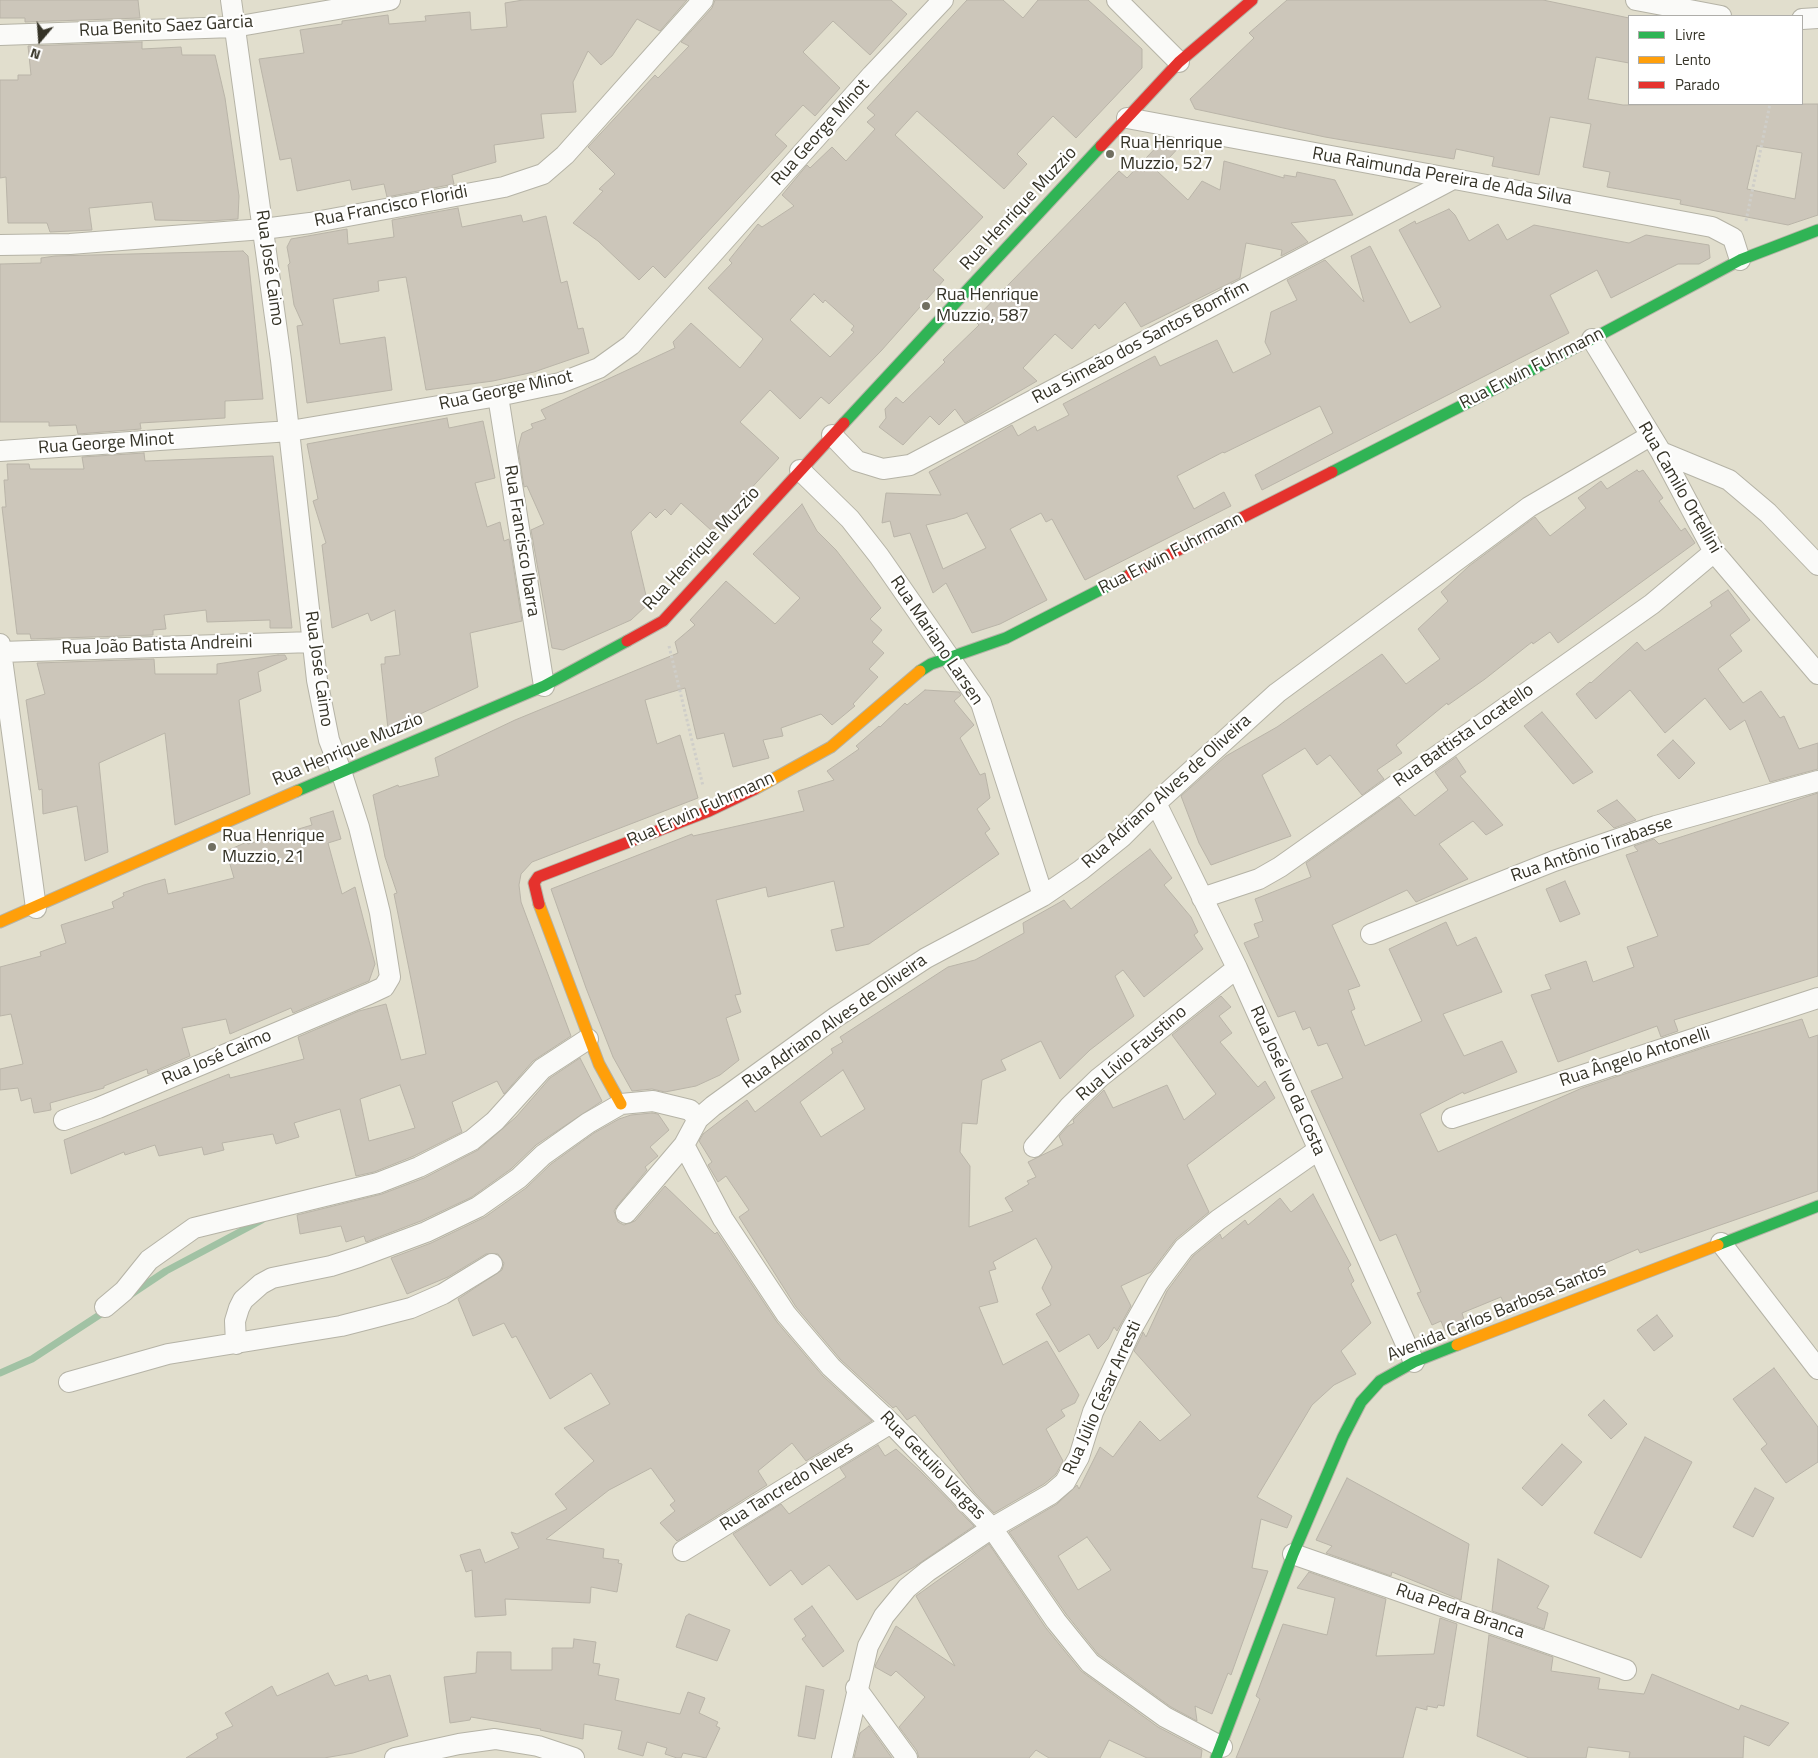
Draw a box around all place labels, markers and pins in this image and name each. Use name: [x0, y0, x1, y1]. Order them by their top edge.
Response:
place label: Rua Henrique Muzzio, 527: [1120, 133, 1223, 176]
marker: Rua Henrique Muzzio, 527: [1104, 148, 1116, 160]
place label: Rua Henrique Muzzio, 587: [936, 285, 1039, 328]
marker: Rua Henrique Muzzio, 587: [920, 300, 932, 312]
place label: Rua Henrique Muzzio, 21: [222, 826, 325, 869]
marker: Rua Henrique Muzzio, 21: [206, 841, 218, 853]

